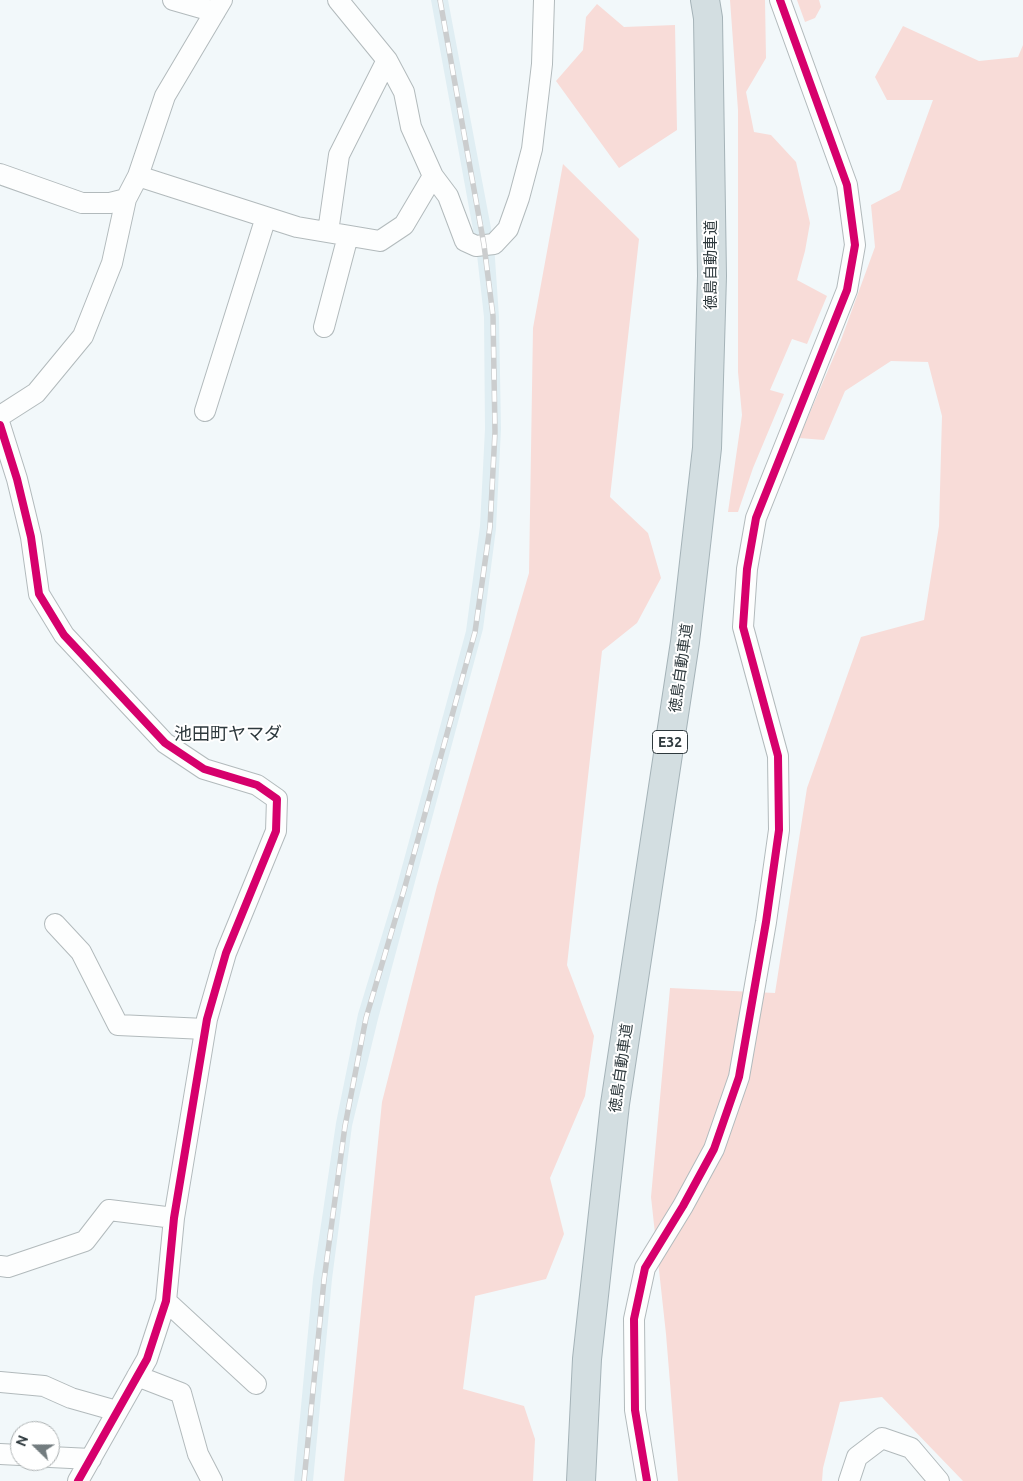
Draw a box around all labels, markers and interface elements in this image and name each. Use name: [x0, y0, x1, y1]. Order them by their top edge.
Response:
street label: 徳島自動車道: [702, 220, 720, 310]
street label: 徳島自動車道: [666, 622, 696, 714]
district label: 池田町ヤマダ: [174, 723, 282, 745]
road number: E32: [652, 730, 688, 754]
street label: 徳島自動車道: [606, 1022, 636, 1114]
north arrow: [10, 1421, 60, 1471]
text: N: [13, 1433, 31, 1449]

